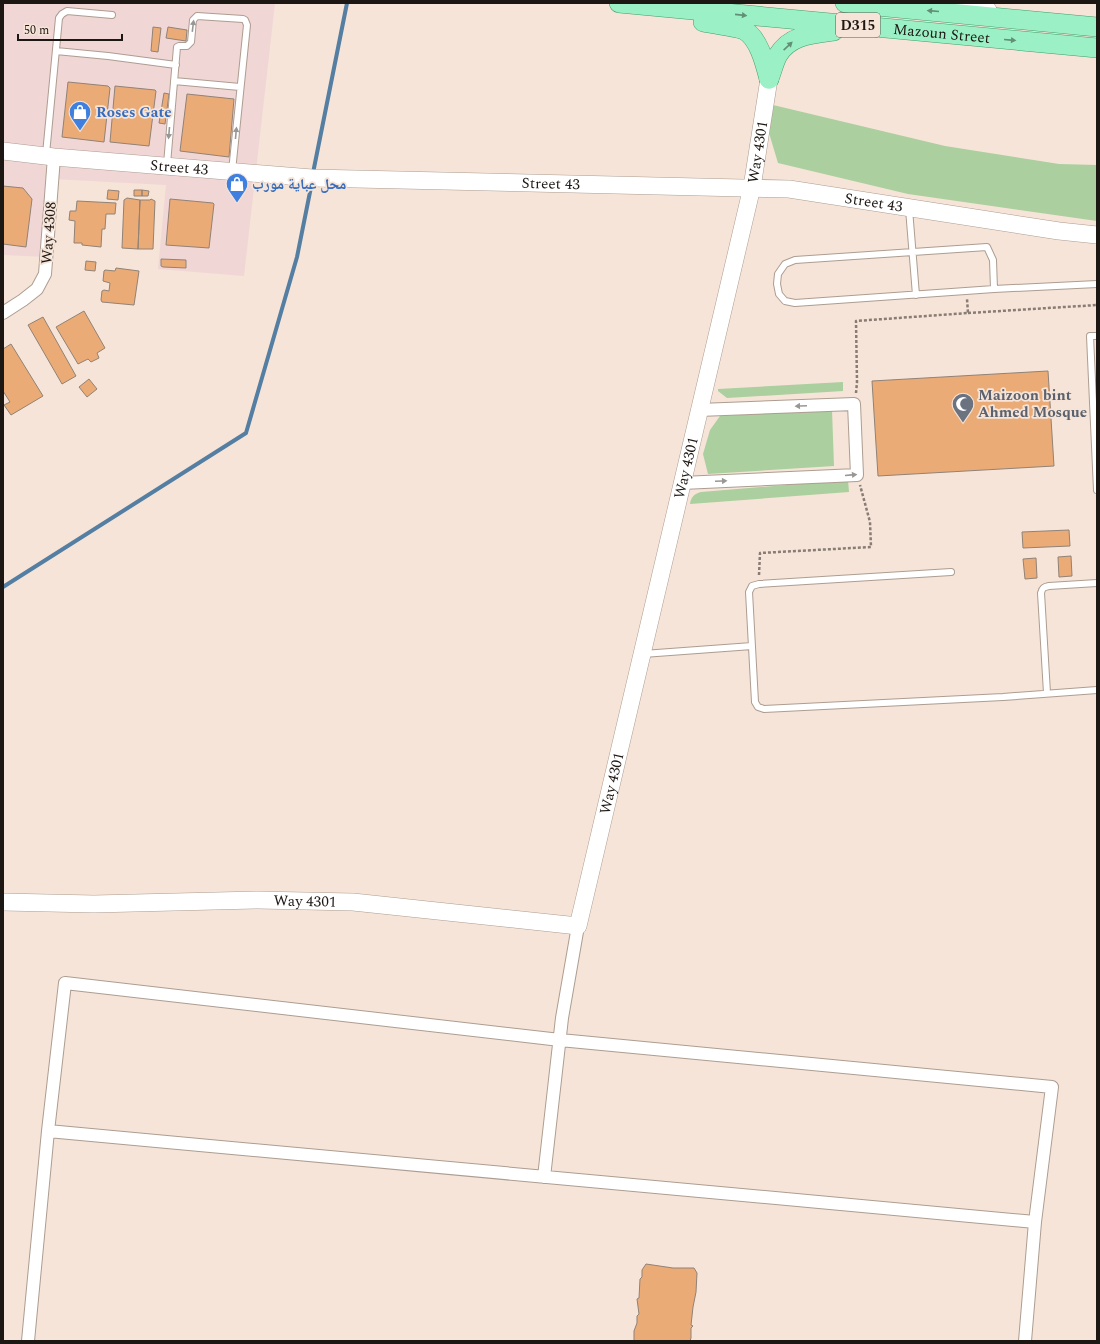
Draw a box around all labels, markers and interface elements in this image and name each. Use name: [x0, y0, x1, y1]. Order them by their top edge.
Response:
one-way arrow: [927, 8, 939, 15]
one-way arrow: [735, 12, 747, 18]
road number: D315: [836, 13, 880, 37]
scale bar: [18, 16, 122, 42]
street label: Mazoun Street: [892, 17, 991, 49]
one-way arrow: [190, 20, 196, 32]
text: 50 m: [24, 21, 49, 40]
one-way arrow: [1004, 36, 1016, 43]
one-way arrow: [783, 41, 793, 50]
shop icon: Roses Gate: [67, 99, 93, 132]
place label: Roses Gate: [96, 101, 172, 124]
street label: Way 4301: [741, 119, 774, 185]
one-way arrow: [166, 127, 173, 140]
one-way arrow: [232, 127, 239, 139]
street label: Street 43: [149, 153, 210, 181]
shop icon: محل عباية مورب: [224, 171, 250, 204]
street label: Street 43: [521, 171, 581, 196]
place label: محل عباية مورب: [252, 173, 346, 196]
street label: Street 43: [843, 186, 905, 218]
street label: Way 4308: [35, 201, 63, 265]
place label: Maizoon bint Ahmed Mosque: [978, 384, 1087, 424]
mosque icon: Maizoon bint Ahmed Mosque: [950, 391, 976, 424]
one-way arrow: [794, 403, 807, 409]
street label: Way 4301: [667, 435, 704, 501]
one-way arrow: [844, 472, 857, 479]
one-way arrow: [715, 478, 727, 485]
street label: Way 4301: [593, 750, 630, 816]
street label: Way 4301: [273, 889, 337, 913]

